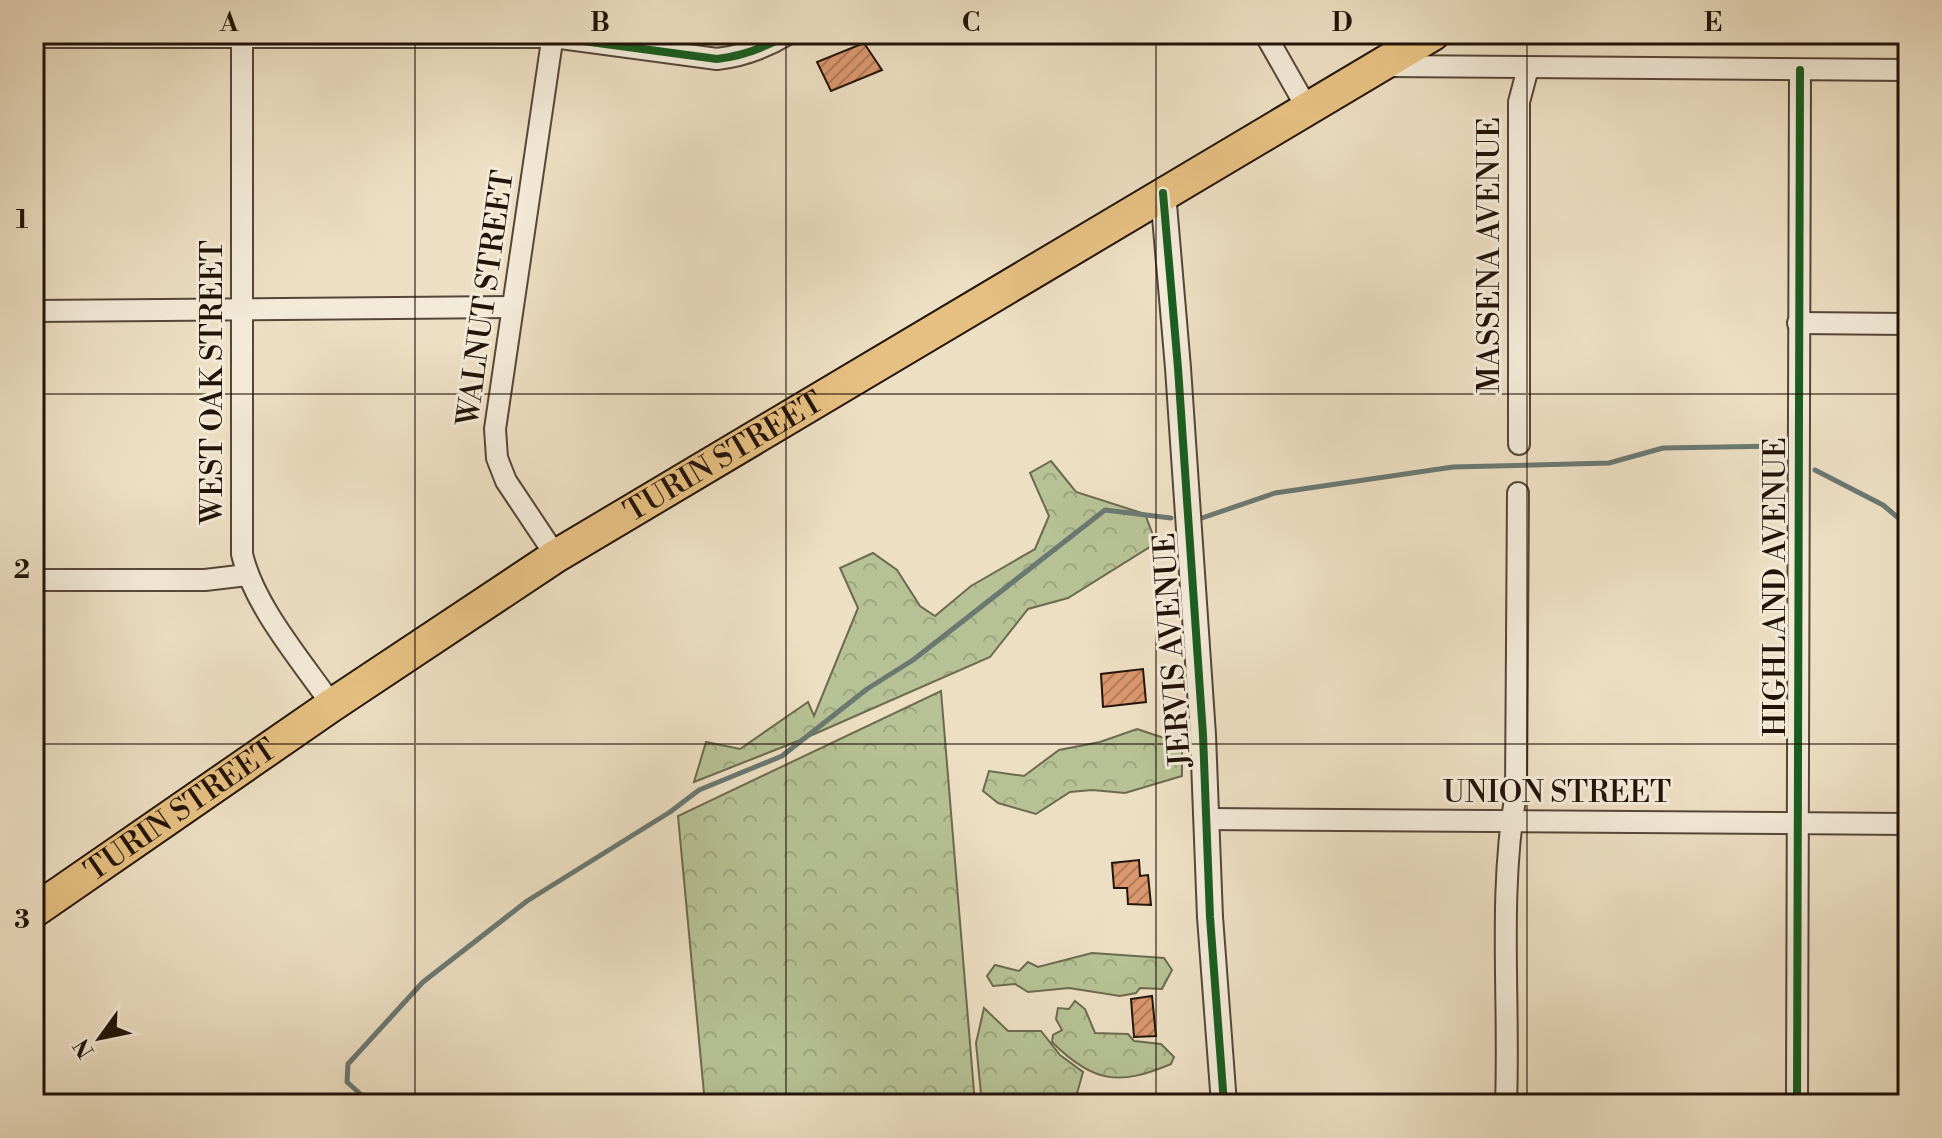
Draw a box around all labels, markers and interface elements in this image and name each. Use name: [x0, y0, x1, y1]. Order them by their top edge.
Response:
text: A: [219, 7, 239, 39]
text: B: [590, 7, 610, 39]
text: C: [962, 7, 980, 39]
text: D: [1332, 7, 1352, 39]
text: E: [1704, 7, 1722, 39]
street label: MASSENA AVENUE: [1471, 117, 1509, 393]
street label: WALNUT STREET: [449, 168, 523, 429]
text: 1: [16, 204, 29, 236]
street label: WEST OAK STREET: [194, 240, 232, 525]
street label: TURIN STREET: [617, 383, 830, 531]
street label: HIGHLAND AVENUE: [1757, 437, 1795, 737]
street label: JERVIS AVENUE: [1146, 532, 1200, 769]
text: 2: [14, 554, 30, 586]
street label: TURIN STREET: [78, 731, 284, 890]
street label: UNION STREET: [1443, 774, 1671, 812]
text: 3: [14, 904, 30, 936]
north arrow: [60, 998, 140, 1078]
text: N: [68, 1033, 101, 1063]

